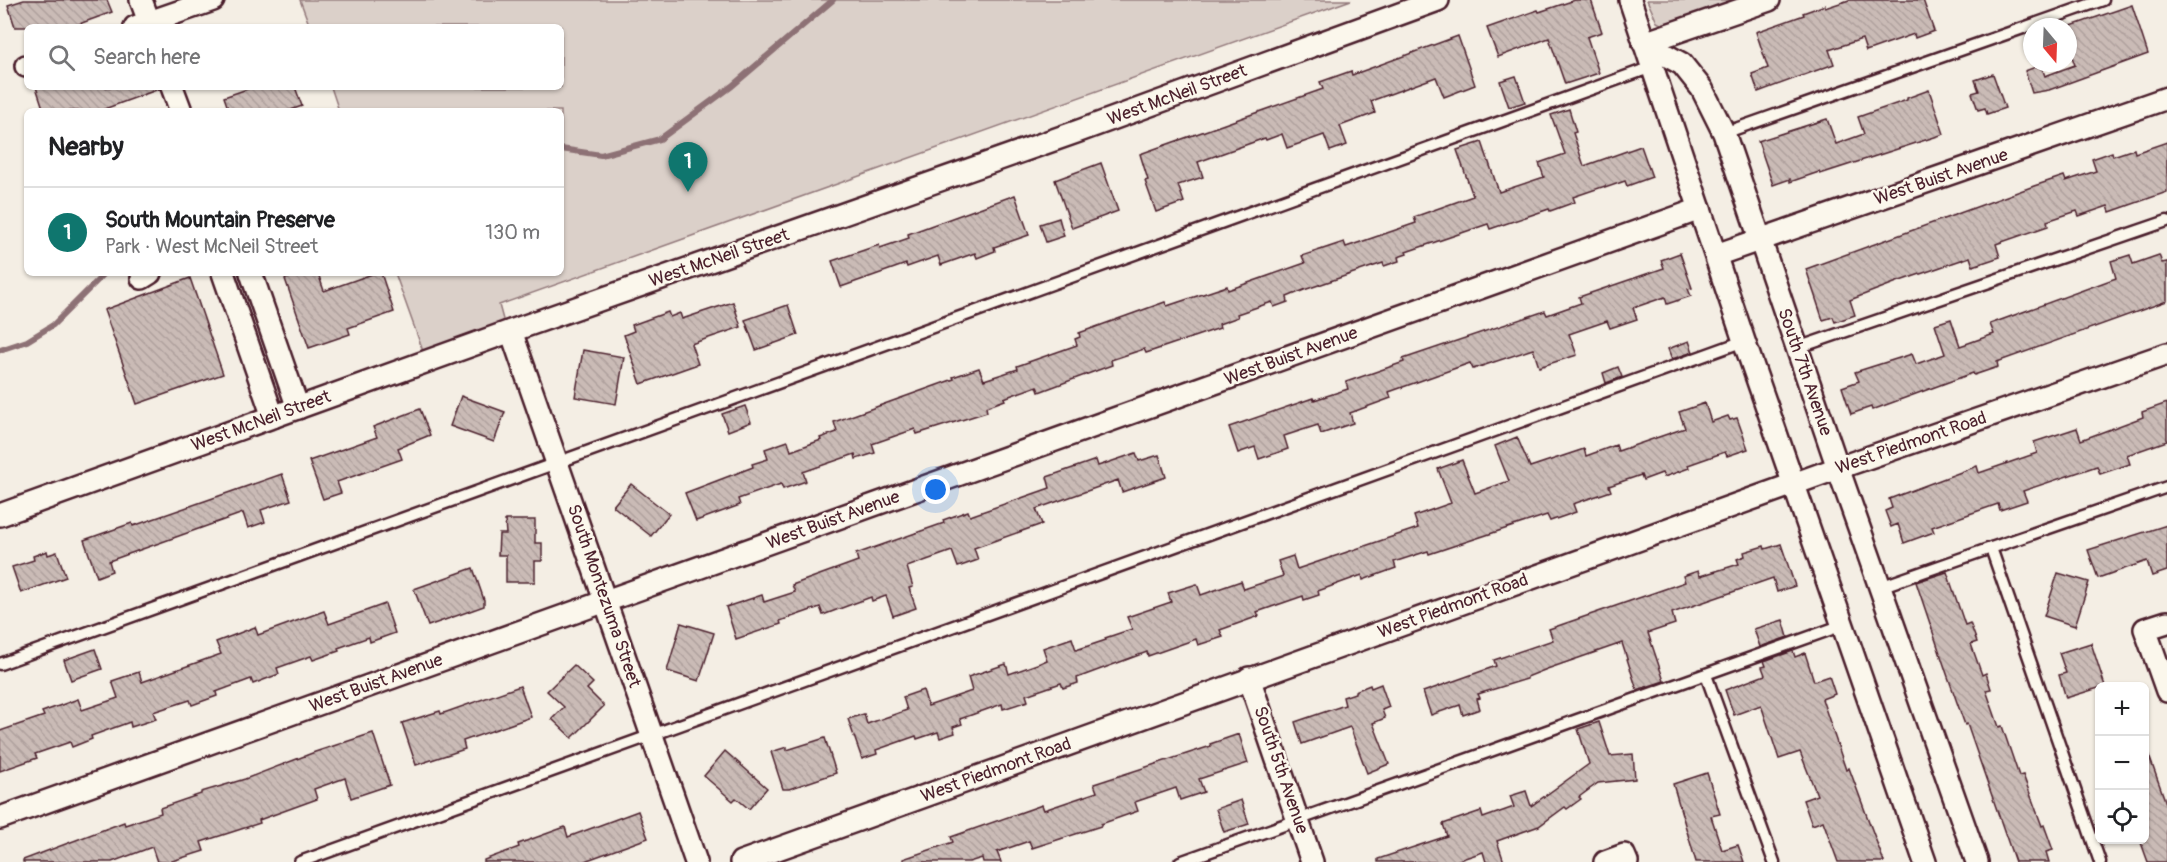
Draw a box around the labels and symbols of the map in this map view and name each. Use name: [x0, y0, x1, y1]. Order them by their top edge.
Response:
north arrow: [2023, 18, 2077, 72]
street label: West McNeil Street: [1104, 59, 1251, 131]
pin: 1: [668, 142, 708, 192]
street label: West Buist Avenue: [1871, 143, 2011, 211]
street label: West McNeil Street: [646, 223, 793, 293]
street label: South 7th Avenue: [1772, 305, 1838, 439]
street label: West Buist Avenue: [1221, 321, 1361, 391]
street label: West McNeil Street: [188, 385, 335, 457]
street label: West Piedmont Road: [1832, 406, 1990, 480]
your location: [921, 475, 950, 504]
street label: West Buist Avenue: [763, 485, 903, 555]
street label: South Montezuma Street: [562, 501, 646, 691]
street label: West Piedmont Road: [1375, 568, 1531, 644]
street label: West Buist Avenue: [306, 648, 446, 718]
street label: South 5th Avenue: [1248, 703, 1314, 837]
street label: West Piedmont Road: [918, 732, 1074, 808]

